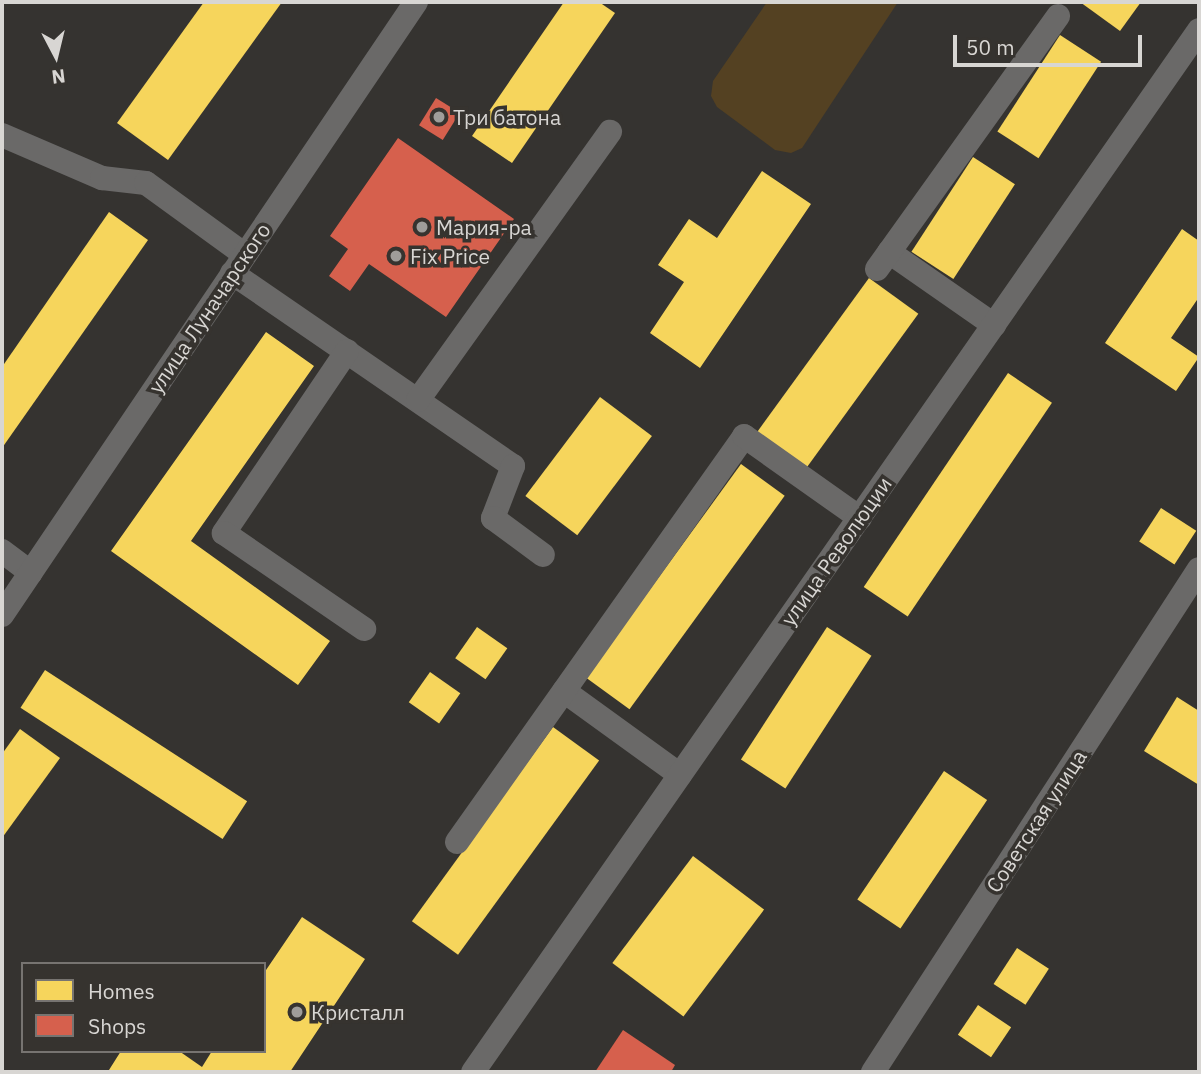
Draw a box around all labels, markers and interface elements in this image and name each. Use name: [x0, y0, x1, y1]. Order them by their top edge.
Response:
north arrow: [21, 21, 91, 91]
scale bar: [956, 21, 1145, 65]
text: 50 m: [966, 33, 1015, 61]
text: N: [50, 64, 67, 90]
place label: Три батона: [453, 104, 561, 130]
marker: Три батона: [431, 109, 447, 125]
place label: Мария-ра: [436, 214, 532, 240]
street label: улица Луначарского: [143, 218, 275, 398]
marker: Мария-ра: [414, 219, 430, 235]
place label: Fix Price: [410, 243, 490, 269]
marker: Fix Price: [388, 248, 404, 264]
street label: улица Революции: [775, 472, 897, 630]
street label: Советская улица: [981, 745, 1091, 897]
legend: [21, 962, 266, 1053]
text: Homes: [88, 977, 155, 1005]
place label: Кристалл: [311, 999, 405, 1025]
marker: Кристалл: [289, 1004, 305, 1020]
text: Shops: [88, 1012, 146, 1040]

